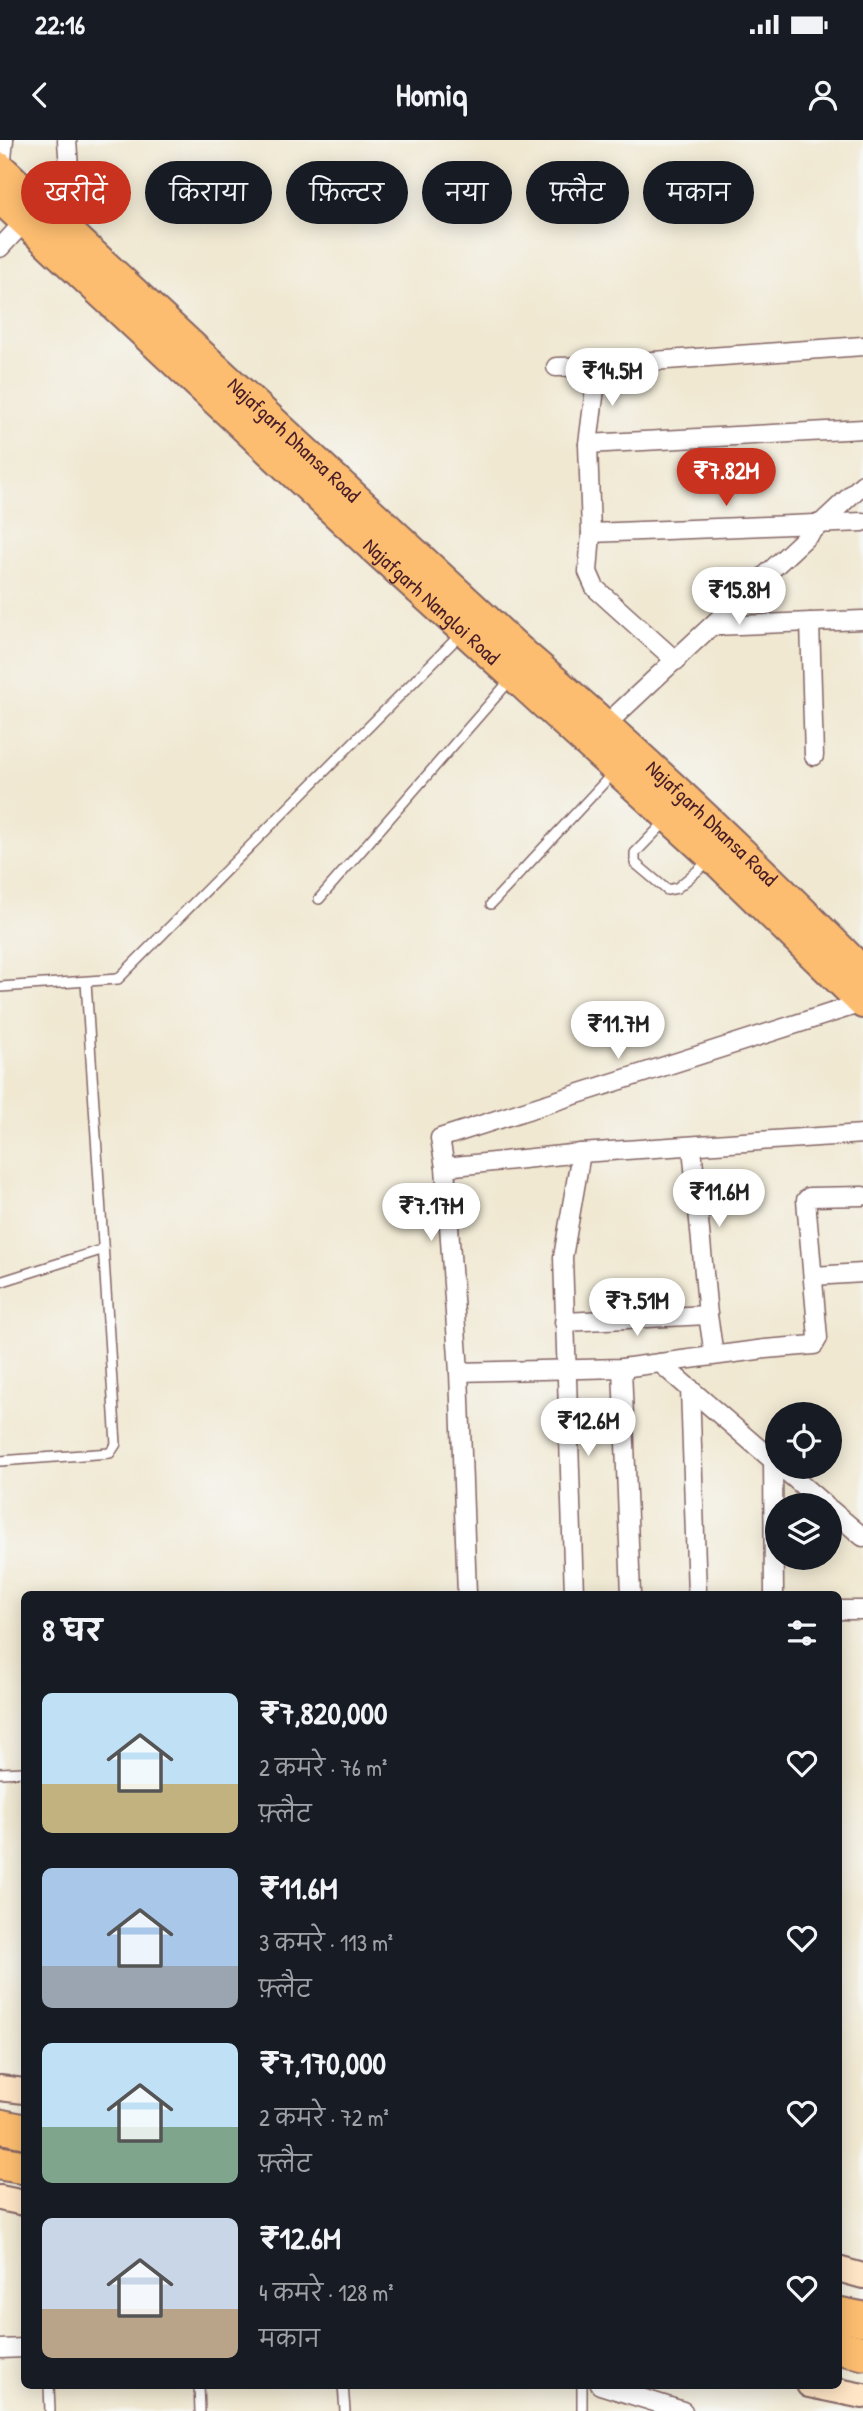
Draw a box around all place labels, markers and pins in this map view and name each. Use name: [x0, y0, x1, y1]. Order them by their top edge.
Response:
pin: ₹14.5M: [555, 348, 669, 408]
pin: ₹7.82M: [669, 448, 783, 508]
pin: ₹15.8M: [682, 568, 796, 627]
pin: ₹11.7M: [561, 1002, 675, 1061]
pin: ₹11.6M: [662, 1170, 776, 1229]
pin: ₹7.17M: [374, 1184, 488, 1243]
pin: ₹7.51M: [580, 1278, 694, 1338]
pin: ₹12.6M: [531, 1398, 645, 1458]

